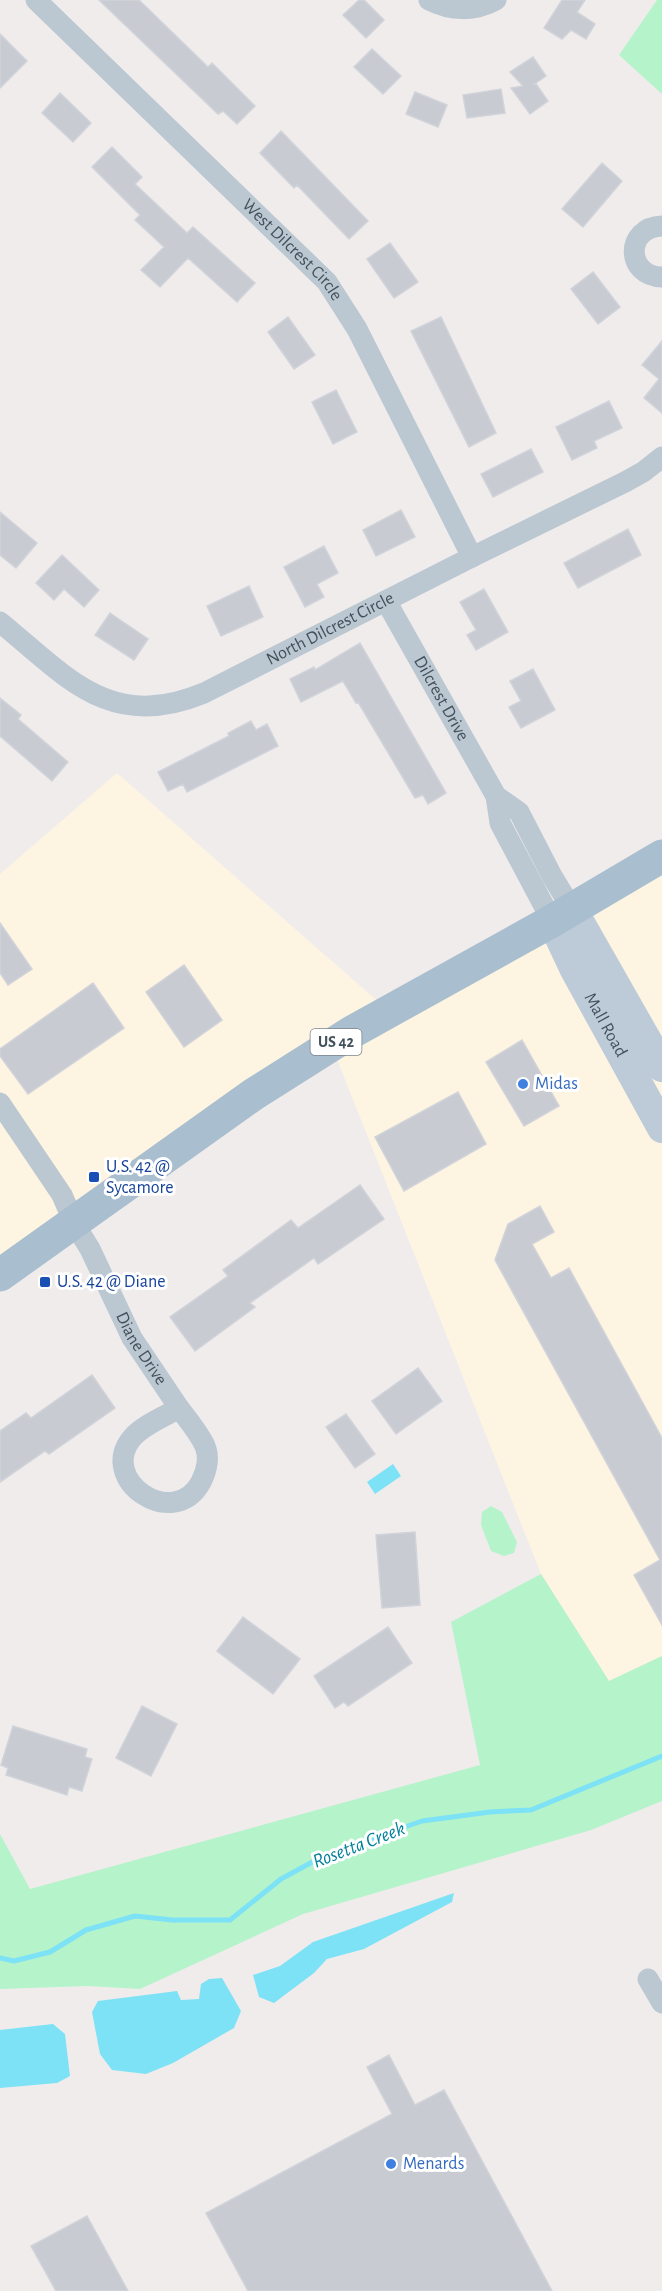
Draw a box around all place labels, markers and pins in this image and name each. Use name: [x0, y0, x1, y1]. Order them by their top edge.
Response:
place label: Midas: [535, 1075, 578, 1093]
marker: Midas: [516, 1077, 530, 1091]
place label: U.S. 42 @ Sycamore: [106, 1158, 174, 1197]
marker: U.S. 42 @ Sycamore: [87, 1170, 101, 1184]
place label: U.S. 42 @ Diane: [57, 1273, 166, 1291]
marker: U.S. 42 @ Diane: [38, 1275, 52, 1289]
place label: Menards: [403, 2155, 464, 2173]
marker: Menards: [384, 2157, 398, 2171]

